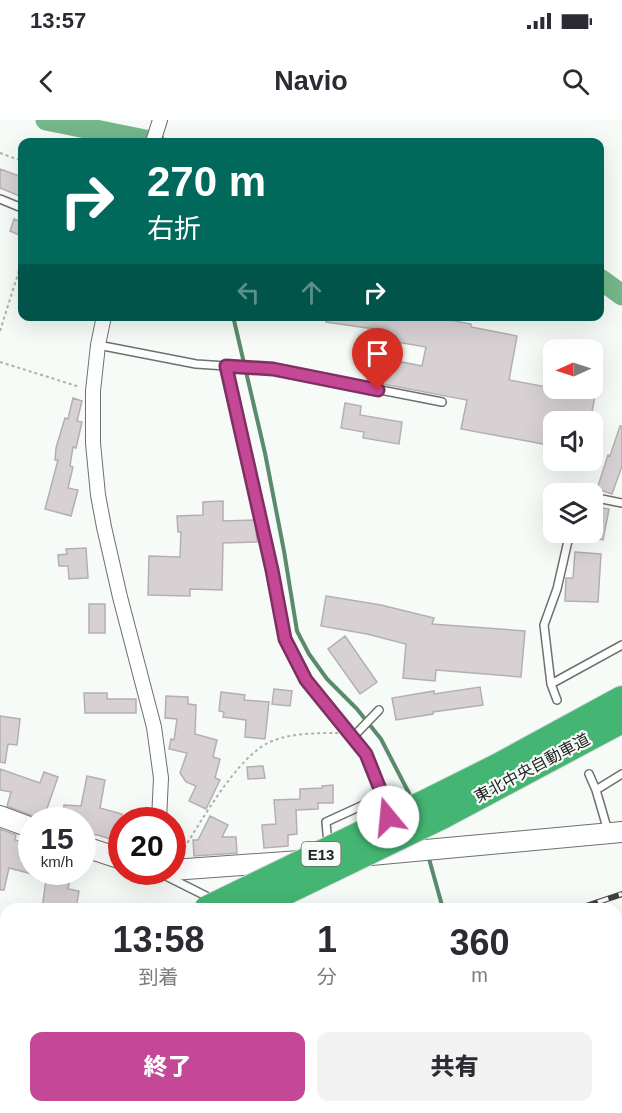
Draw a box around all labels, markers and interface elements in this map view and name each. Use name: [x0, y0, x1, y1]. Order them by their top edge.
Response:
text: 13:57: [30, 8, 86, 33]
icon: back: [30, 65, 63, 98]
icon: search: [559, 65, 592, 98]
text: Navio: [274, 66, 348, 96]
text: 270 m: [147, 158, 266, 205]
icon: right: [48, 162, 126, 240]
text: 右折: [147, 214, 201, 244]
icon: left: [232, 276, 265, 309]
icon: ahead: [295, 276, 328, 309]
icon: right: [358, 276, 391, 309]
pin: [352, 328, 403, 390]
icon: arrive: [361, 337, 394, 370]
north arrow: [543, 339, 603, 399]
map controls: [543, 339, 603, 543]
button: sound: [543, 411, 603, 471]
button: layers: [543, 483, 603, 543]
street label: 東北中央自動車道: [471, 730, 593, 806]
position arrow: [356, 785, 420, 849]
speed limit sign: 20: [108, 807, 186, 885]
text: 15: [40, 822, 74, 855]
road number: E13: [302, 842, 340, 866]
text: km/h: [41, 853, 73, 870]
text: 13:58: [112, 919, 205, 960]
text: 1: [317, 919, 337, 960]
text: 360: [449, 922, 510, 963]
text: m: [471, 964, 488, 986]
text: 到着: [138, 966, 178, 988]
text: 分: [317, 966, 337, 988]
button: 終了: [30, 1032, 305, 1101]
button: 共有: [317, 1032, 592, 1101]

